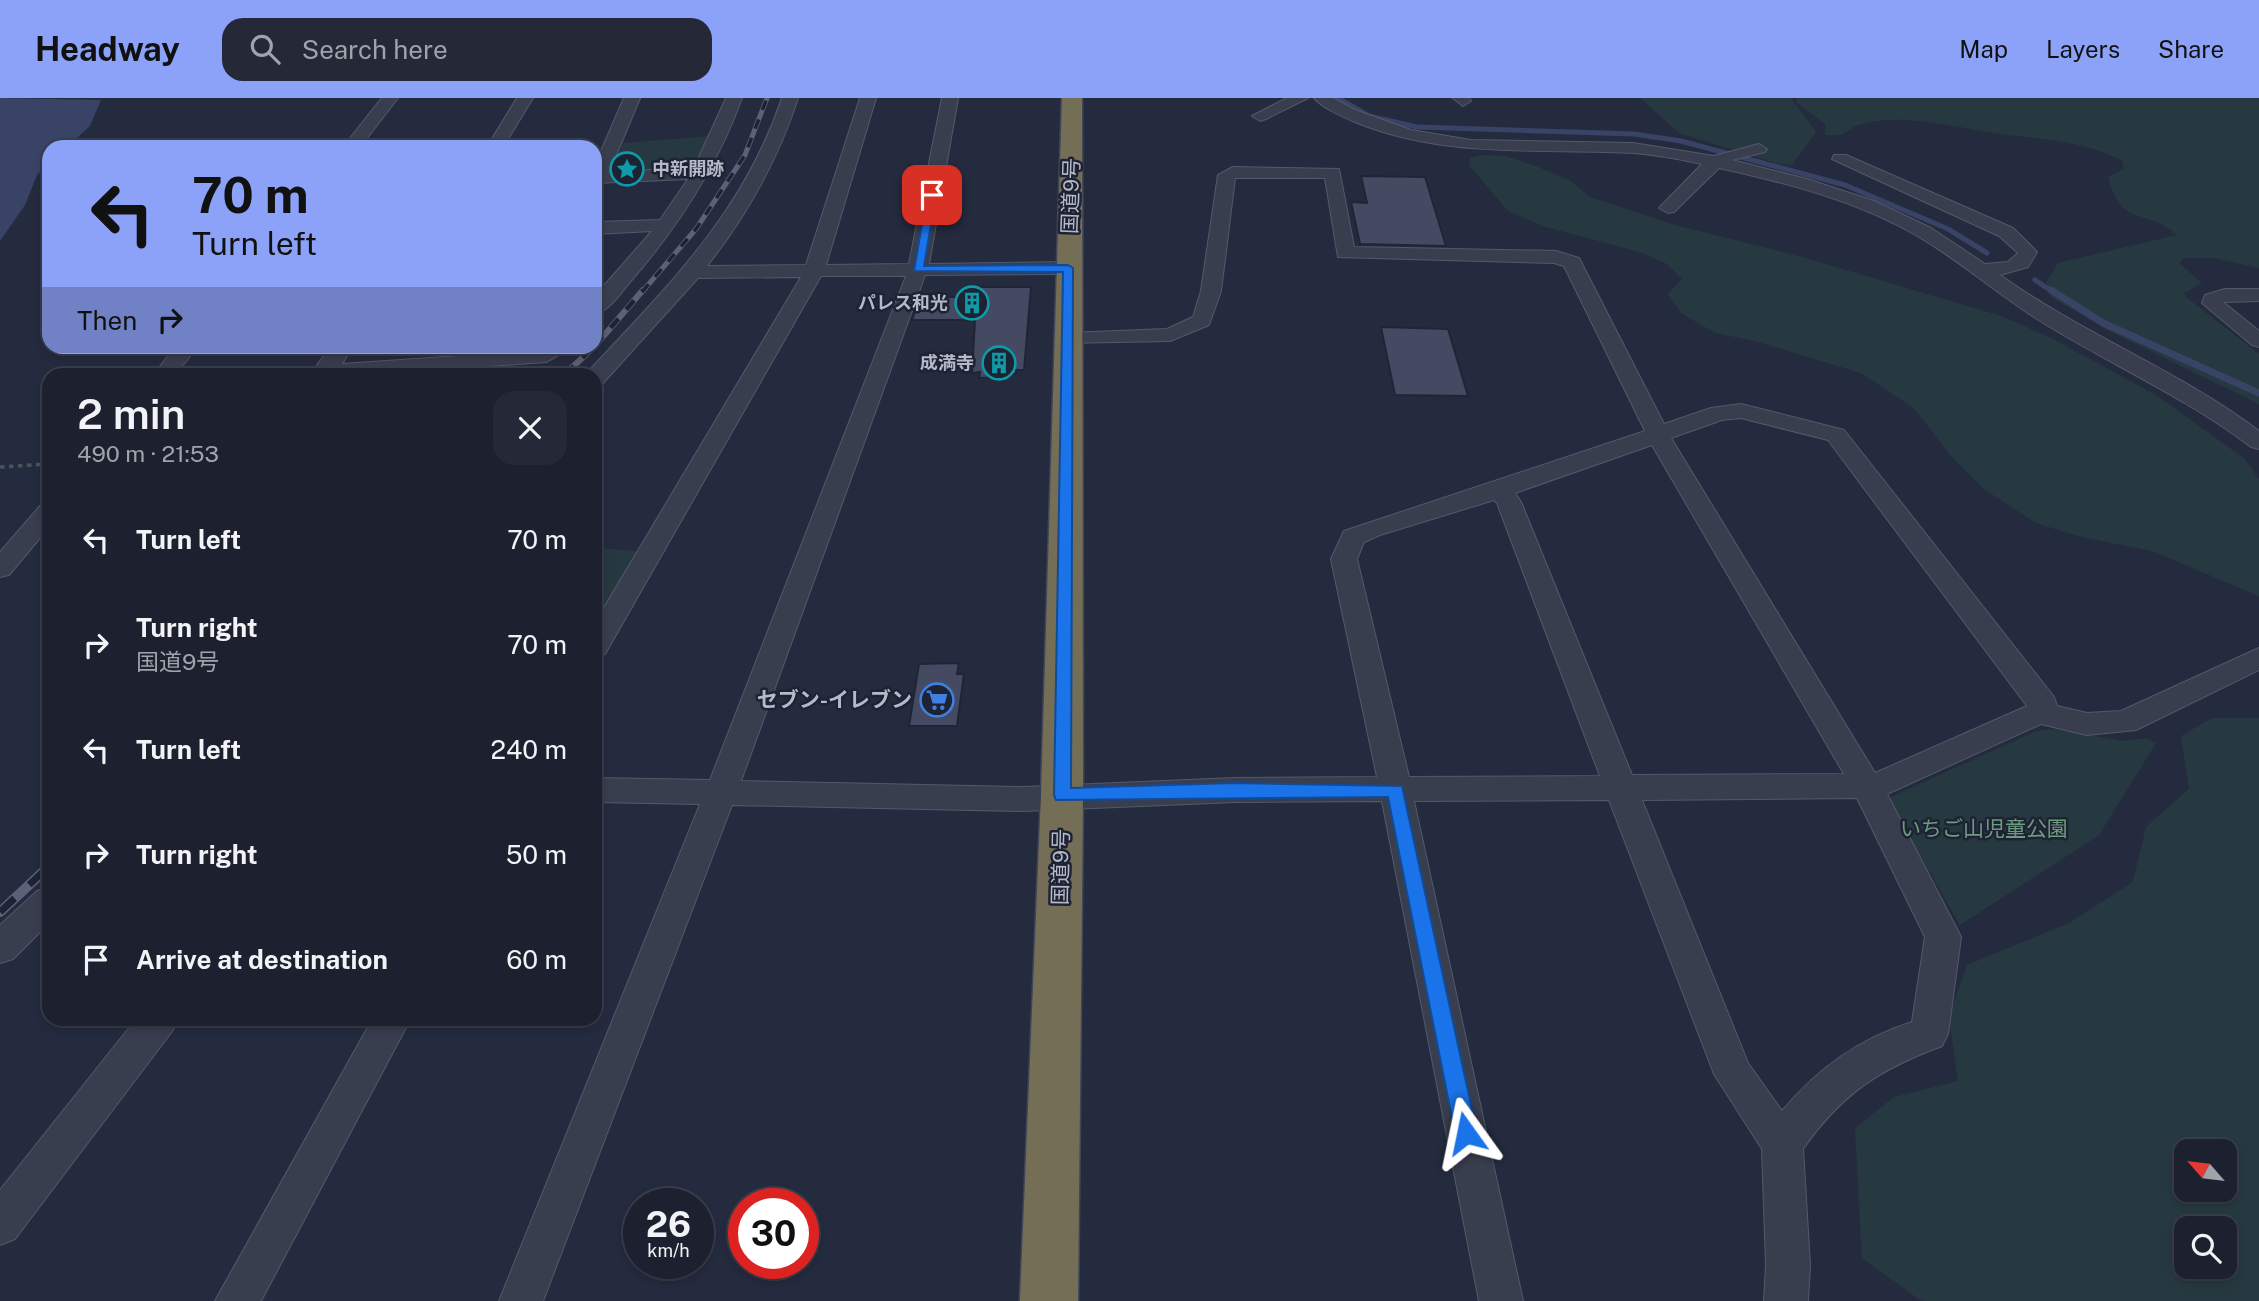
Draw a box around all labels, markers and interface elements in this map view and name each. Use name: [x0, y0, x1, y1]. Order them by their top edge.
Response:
search box: [222, 18, 712, 81]
text: Headway: [35, 30, 180, 68]
icon: search: [246, 30, 284, 68]
text: Search here: [302, 34, 448, 65]
text: Map: [1959, 35, 2008, 63]
text: Layers: [2046, 35, 2120, 63]
text: Share: [2158, 35, 2224, 63]
place icon: 中新開跡: [608, 150, 646, 188]
place label: 中新開跡: [652, 158, 724, 179]
street label: 国道9号: [1057, 158, 1084, 234]
pin: [902, 165, 962, 225]
text: 70 m: [192, 166, 309, 224]
icon: left: [77, 168, 168, 259]
icon: arrive: [913, 176, 951, 214]
text: Turn left: [192, 225, 317, 262]
building icon: パレス和光: [953, 284, 991, 322]
place label: パレス和光: [858, 292, 948, 313]
icon: right: [151, 301, 189, 339]
text: Then: [77, 305, 137, 336]
building icon: 成満寺: [980, 344, 1018, 382]
place label: 成満寺: [920, 352, 974, 373]
text: 2 min: [77, 389, 185, 438]
button: close: [493, 391, 567, 465]
text: 490 m · 21:53: [77, 440, 219, 467]
icon: left: [77, 521, 115, 559]
text: Turn left: [136, 524, 241, 555]
text: 70 m: [507, 524, 567, 555]
text: Turn right: [136, 612, 258, 643]
icon: right: [77, 626, 115, 664]
text: 70 m: [507, 629, 567, 660]
text: 国道9号: [136, 648, 219, 675]
supermarket icon: セブン-イレブン: [918, 681, 956, 719]
place label: セブン-イレブン: [757, 687, 912, 712]
icon: left: [77, 731, 115, 769]
text: Turn left: [136, 734, 241, 765]
text: 240 m: [490, 734, 567, 765]
park label: いちご山児童公園: [1900, 816, 2068, 841]
street label: 国道9号: [1047, 829, 1074, 905]
icon: right: [77, 836, 115, 874]
text: Turn right: [136, 839, 258, 870]
text: 50 m: [506, 839, 567, 870]
icon: arrive: [77, 941, 115, 979]
text: Arrive at destination: [136, 944, 388, 975]
text: 60 m: [506, 944, 567, 975]
position arrow: [1429, 1096, 1503, 1170]
north arrow: [2174, 1139, 2236, 1202]
map controls: [2174, 1139, 2237, 1279]
speed limit sign: 30: [728, 1188, 819, 1279]
text: 26: [646, 1204, 691, 1245]
button: search: [2174, 1216, 2237, 1279]
text: km/h: [647, 1240, 690, 1261]

